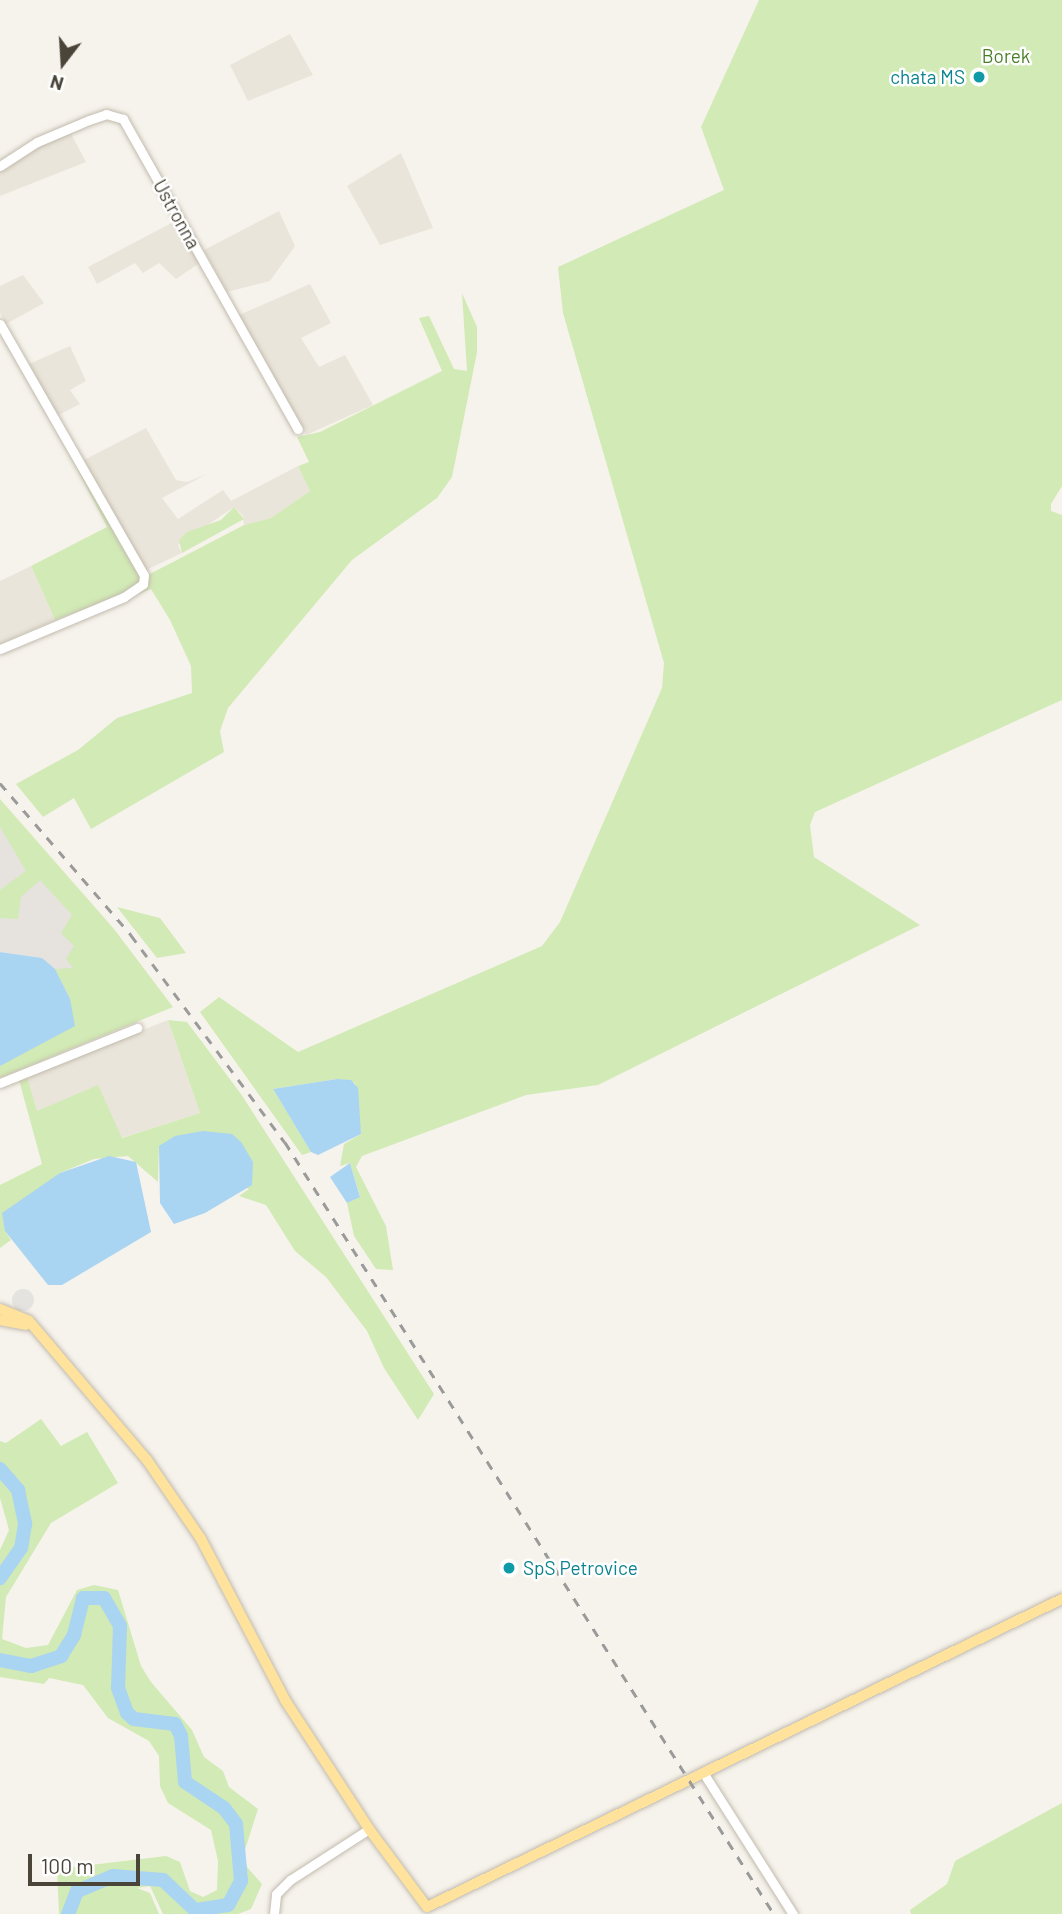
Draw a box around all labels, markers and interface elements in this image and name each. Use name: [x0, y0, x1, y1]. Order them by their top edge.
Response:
north arrow: [28, 28, 98, 98]
park label: Borek: [982, 45, 1030, 67]
place label: chata MS: [890, 66, 965, 88]
marker: chata MS: [971, 69, 987, 85]
text: N: [47, 71, 66, 96]
street label: Ustronna: [149, 175, 205, 253]
place label: SpS Petrovice: [523, 1557, 638, 1579]
marker: SpS Petrovice: [501, 1560, 517, 1576]
scale bar: [32, 1840, 144, 1884]
text: 100 m: [41, 1853, 94, 1878]

